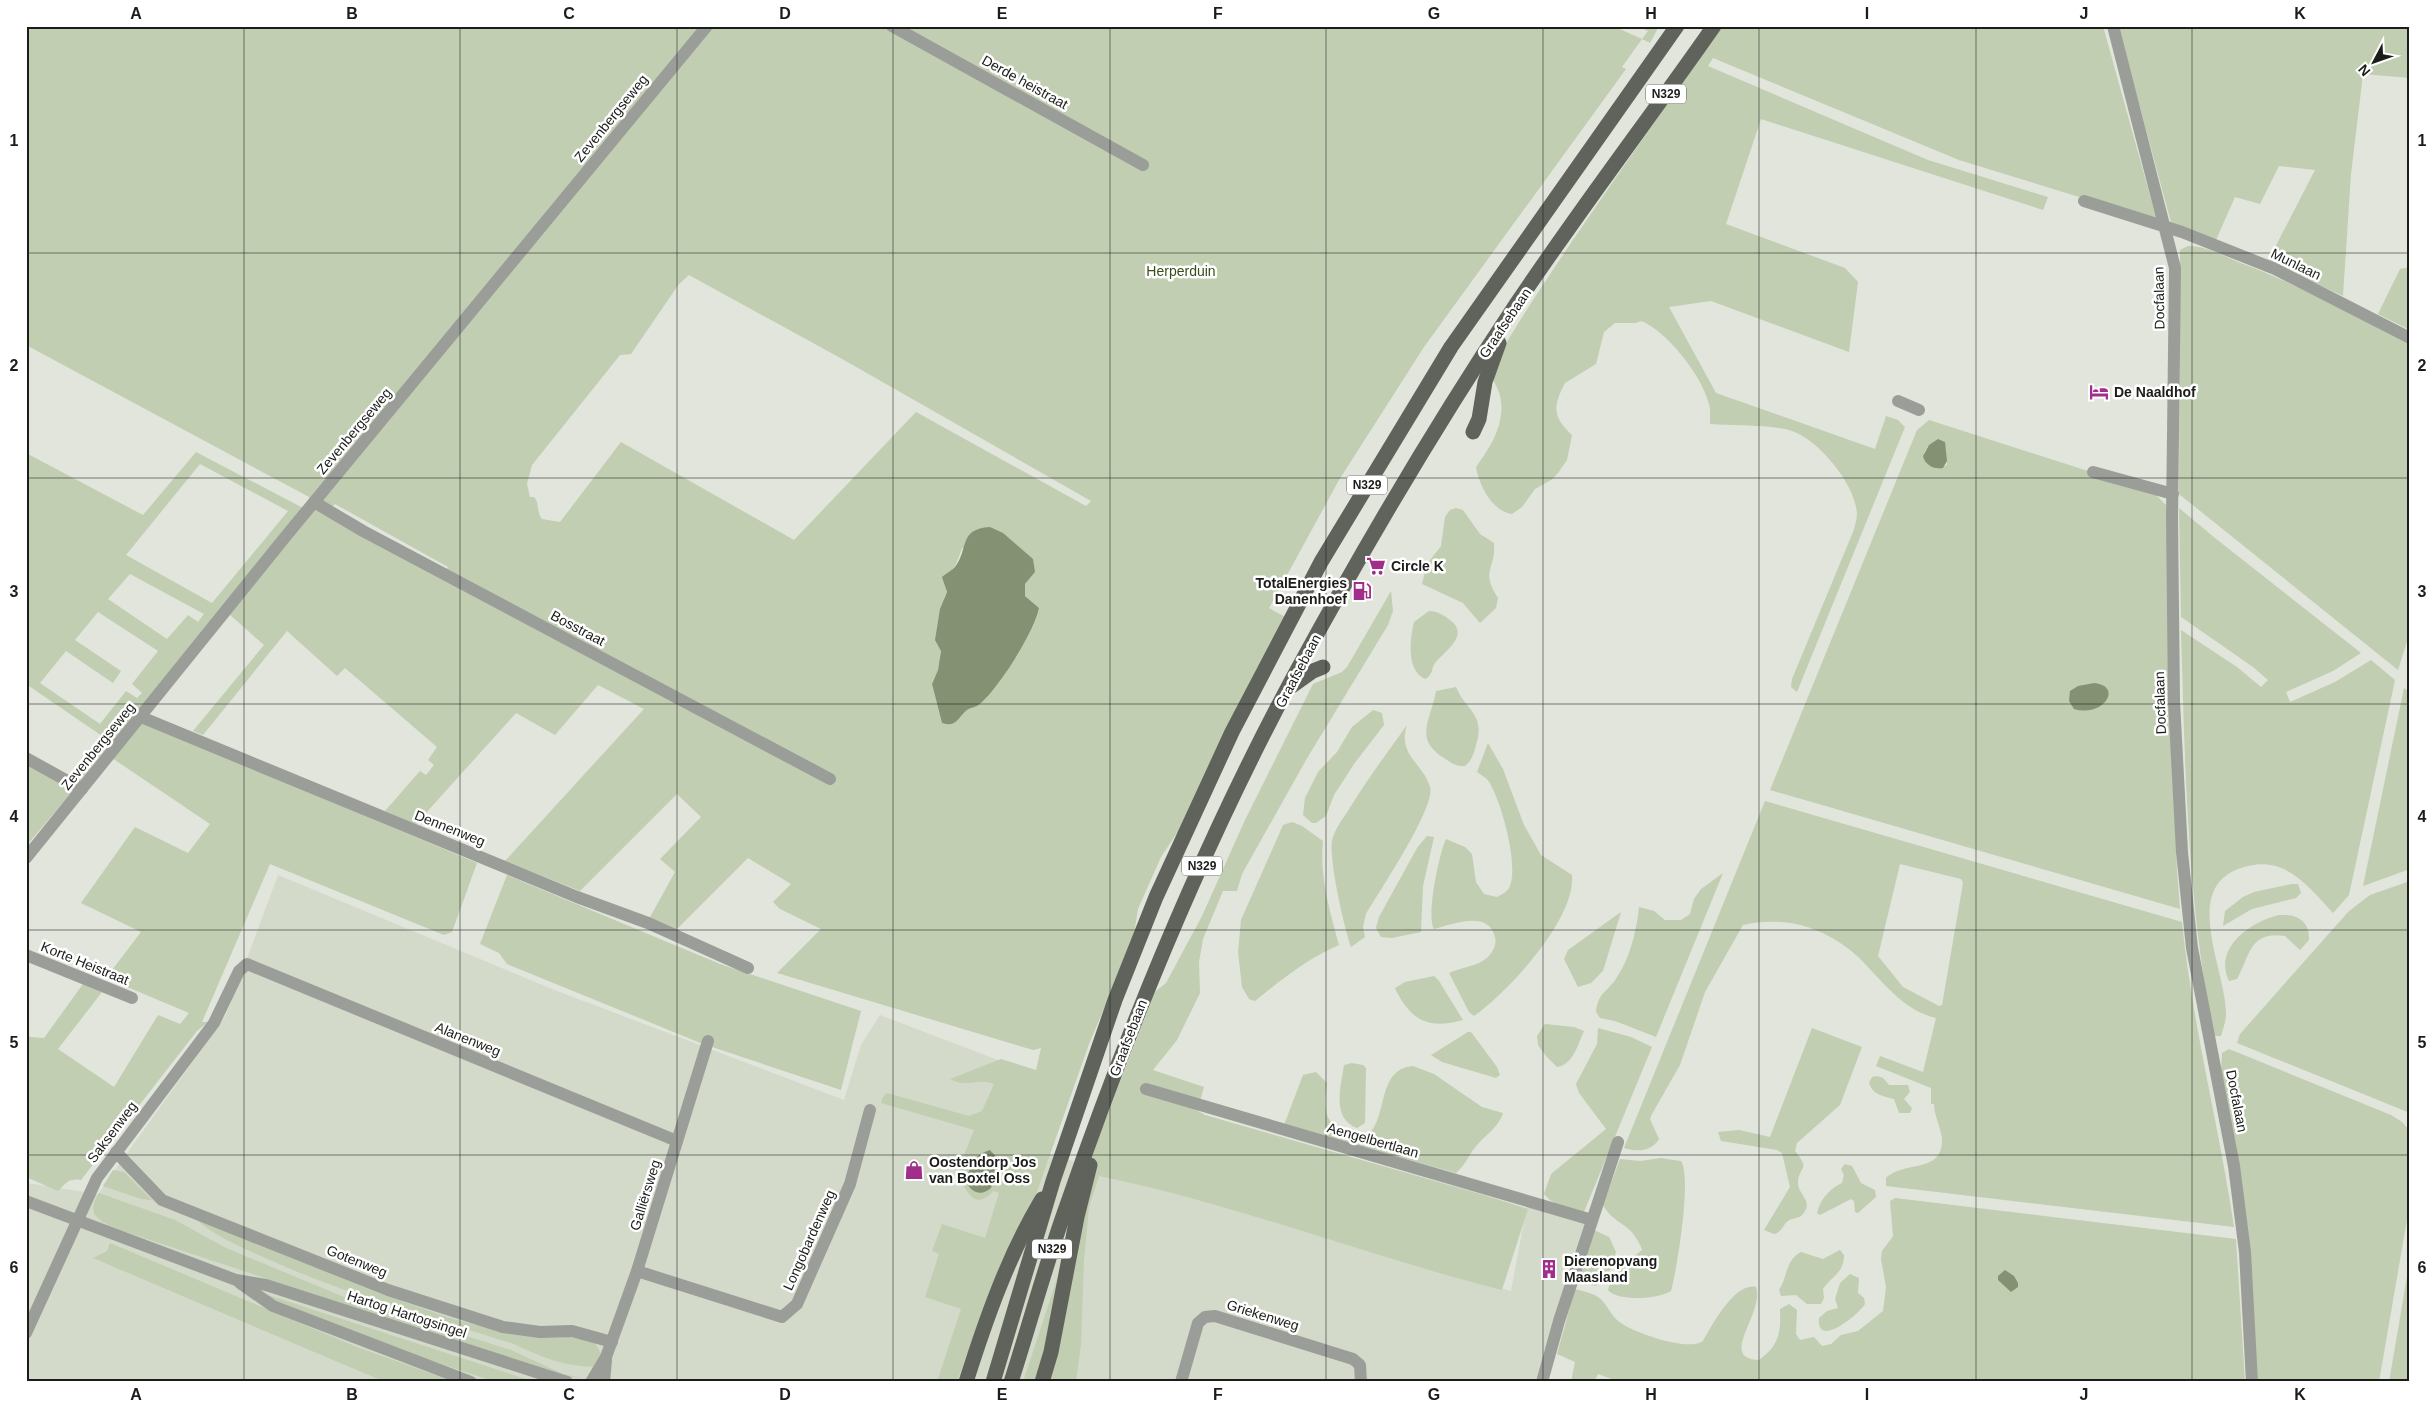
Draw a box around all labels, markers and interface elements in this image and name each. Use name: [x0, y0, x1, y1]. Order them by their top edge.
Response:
text: A: [130, 5, 142, 22]
text: B: [346, 5, 358, 22]
text: C: [563, 5, 575, 22]
text: D: [779, 5, 791, 22]
text: E: [997, 5, 1008, 22]
text: F: [1213, 5, 1223, 22]
text: G: [1428, 5, 1440, 22]
text: H: [1645, 5, 1657, 22]
text: I: [1865, 5, 1869, 22]
text: J: [2080, 5, 2088, 22]
text: K: [2294, 5, 2306, 22]
north arrow: [2348, 38, 2398, 88]
street label: Derde heistraat: [979, 52, 1071, 112]
text: N: [2355, 61, 2374, 80]
street label: Zevenbergseweg: [571, 71, 651, 165]
road number: N329: [1646, 85, 1686, 104]
text: 1: [10, 132, 19, 149]
text: 1: [2418, 132, 2427, 149]
street label: Munlaan: [2268, 245, 2324, 283]
park label: Herperduin: [1146, 263, 1216, 279]
street label: Docfalaan: [2150, 266, 2168, 330]
street label: Graafsebaan: [1476, 285, 1534, 361]
text: 2: [10, 357, 19, 374]
text: 2: [2418, 357, 2427, 374]
hotel icon: De Naaldhof: [2088, 381, 2110, 403]
place label: De Naaldhof: [2114, 384, 2196, 400]
street label: Zevenbergseweg: [313, 385, 395, 477]
road number: N329: [1347, 476, 1387, 494]
supermarket icon: Circle K: [1365, 555, 1387, 577]
place label: Circle K: [1391, 558, 1444, 574]
place label: TotalEnergies Danenhoef: [1255, 575, 1347, 607]
fuel station icon: TotalEnergies Danenhoef: [1351, 580, 1373, 602]
text: 3: [10, 583, 19, 600]
text: 3: [2418, 583, 2427, 600]
street label: Bosstraat: [548, 607, 608, 649]
street label: Graafsebaan: [1272, 632, 1324, 710]
street label: Docfalaan: [2151, 671, 2169, 735]
street label: Zevenbergseweg: [58, 699, 138, 793]
street label: Dennenweg: [412, 807, 488, 849]
text: 4: [10, 808, 19, 825]
text: 4: [2418, 808, 2427, 825]
road number: N329: [1182, 856, 1222, 876]
street label: Korte Heistraat: [39, 938, 131, 988]
street label: Graafsebaan: [1106, 997, 1150, 1079]
street label: Alanenweg: [433, 1019, 503, 1059]
text: 5: [10, 1034, 19, 1051]
text: 5: [2418, 1034, 2427, 1051]
street label: Docfalaan: [2223, 1069, 2251, 1133]
street label: Saksenweg: [84, 1098, 140, 1166]
street label: Aengelbertlaan: [1326, 1119, 1420, 1161]
place label: Oostendorp Jos van Boxtel Oss: [929, 1154, 1037, 1186]
street label: Galliërsweg: [627, 1158, 663, 1232]
shop icon: Oostendorp Jos van Boxtel Oss: [903, 1159, 925, 1181]
street label: Longobardenweg: [780, 1187, 838, 1293]
road number: N329: [1032, 1240, 1072, 1258]
street label: Gotenweg: [324, 1242, 390, 1280]
place label: Dierenopvang Maasland: [1564, 1253, 1657, 1285]
building icon: Dierenopvang Maasland: [1538, 1258, 1560, 1280]
text: 6: [10, 1259, 19, 1276]
text: 6: [2418, 1259, 2427, 1276]
street label: Hartog Hartogsingel: [345, 1287, 469, 1341]
street label: Griekenweg: [1225, 1296, 1301, 1334]
text: A: [130, 1386, 142, 1403]
text: B: [346, 1386, 358, 1403]
text: C: [563, 1386, 575, 1403]
text: D: [779, 1386, 791, 1403]
text: E: [997, 1386, 1008, 1403]
text: F: [1213, 1386, 1223, 1403]
text: G: [1428, 1386, 1440, 1403]
text: H: [1645, 1386, 1657, 1403]
text: I: [1865, 1386, 1869, 1403]
text: J: [2080, 1386, 2088, 1403]
text: K: [2294, 1386, 2306, 1403]

